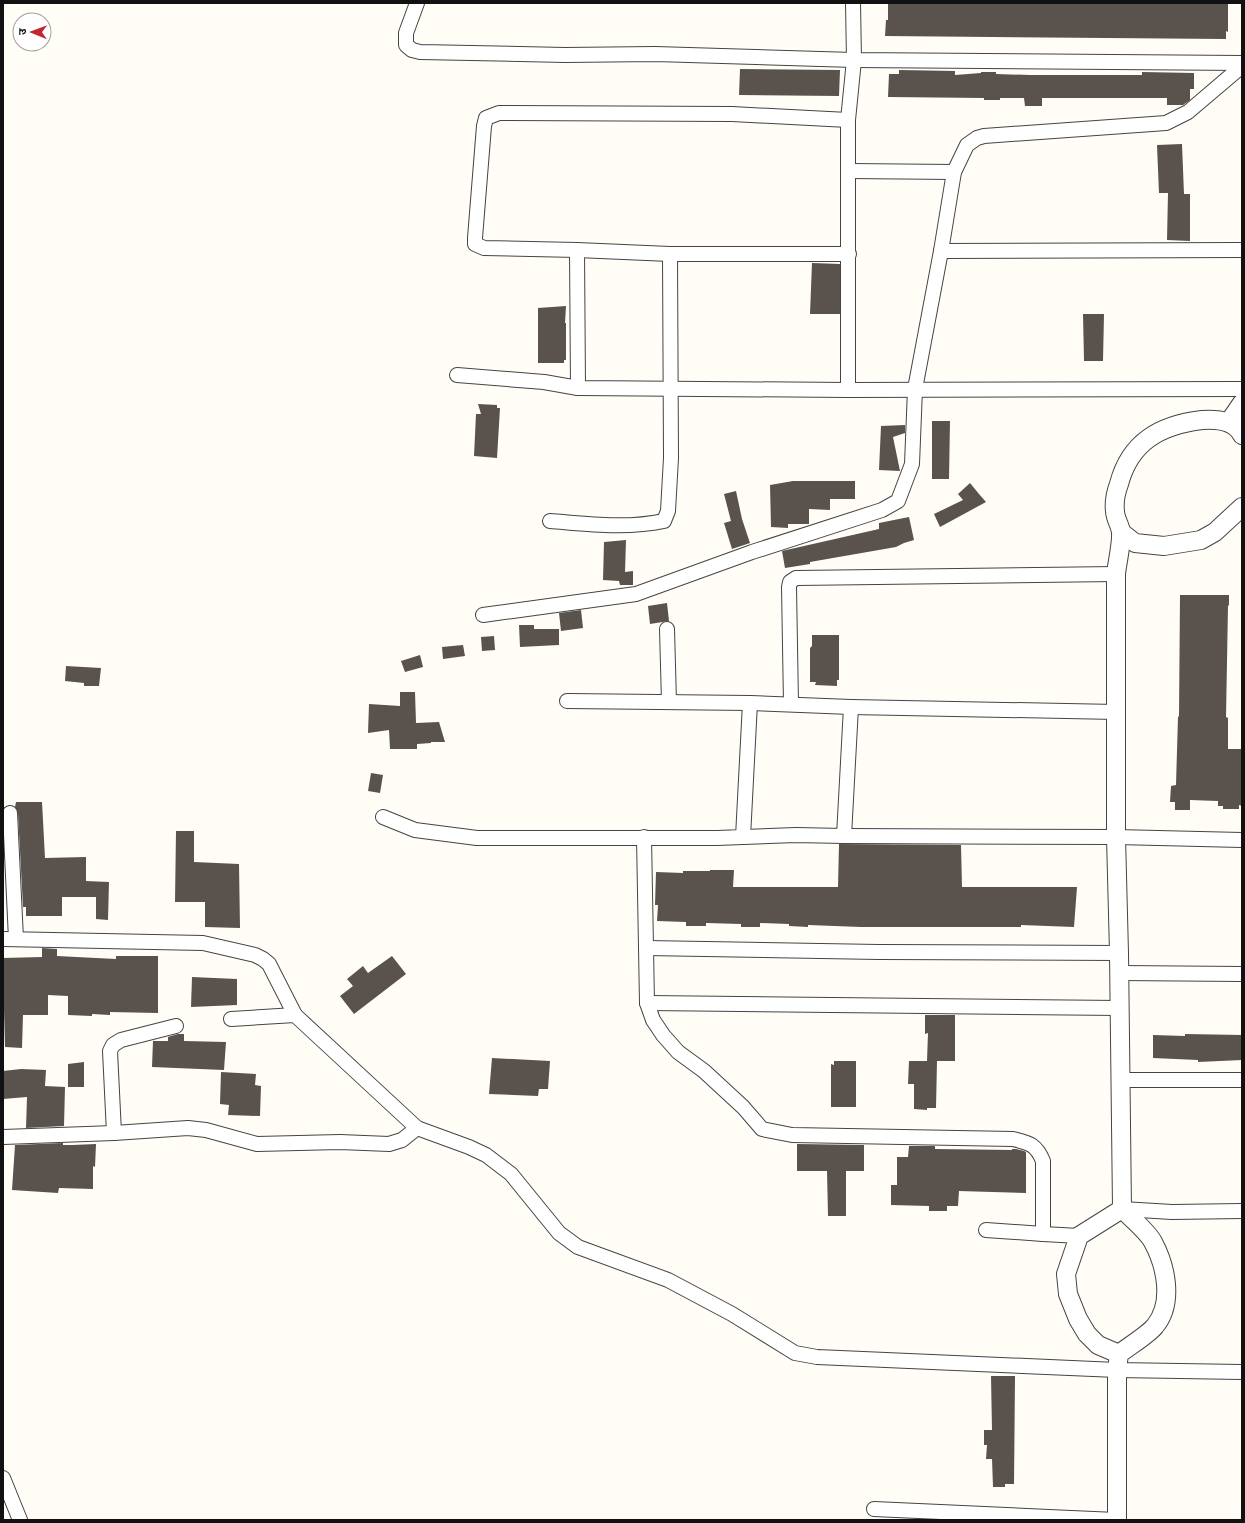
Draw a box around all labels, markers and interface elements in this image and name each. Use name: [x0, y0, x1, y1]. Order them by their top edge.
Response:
north arrow: [12, 12, 52, 52]
text: उ: [14, 28, 29, 35]

